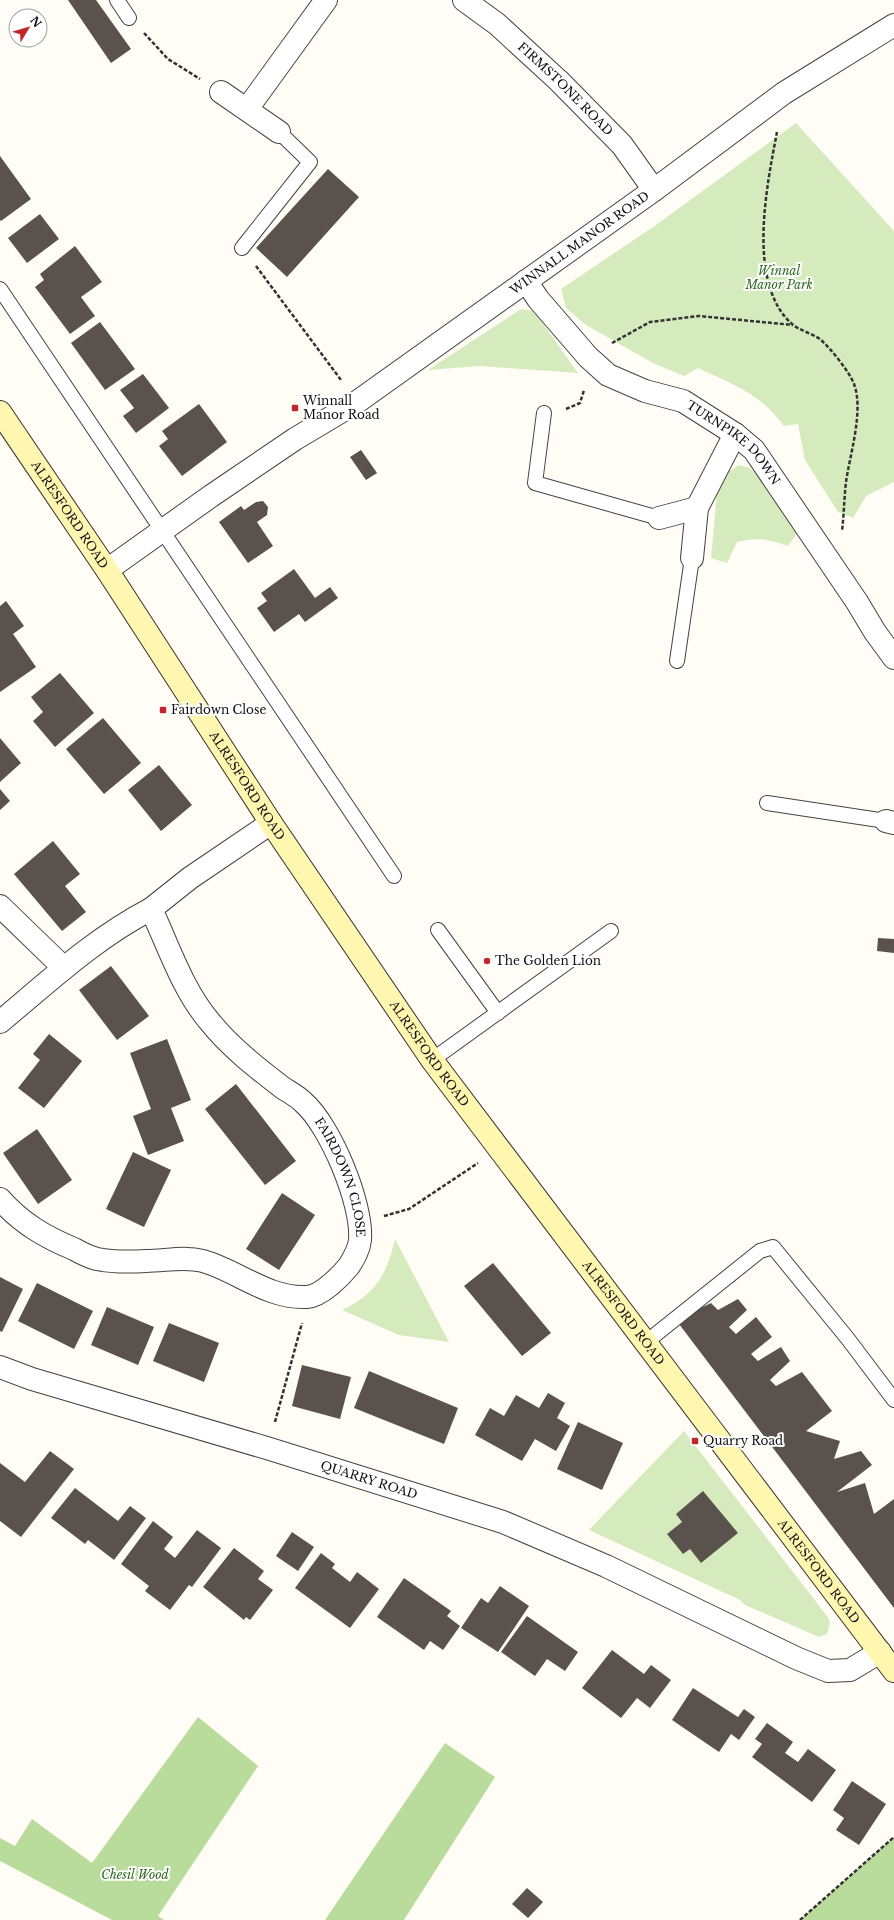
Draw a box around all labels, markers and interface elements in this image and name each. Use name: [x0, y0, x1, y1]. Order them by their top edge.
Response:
north arrow: [8, 8, 48, 48]
text: N: [27, 13, 45, 31]
street label: FIRMSTONE ROAD: [515, 39, 616, 138]
street label: WINNALL MANOR ROAD: [506, 188, 652, 298]
park label: Winnal Manor Park: [744, 263, 813, 292]
place label: Winnall Manor Road: [302, 393, 380, 422]
street label: TURNPIKE DOWN: [684, 397, 784, 488]
marker: Winnall Manor Road: [290, 403, 300, 413]
street label: ALRESFORD ROAD: [28, 457, 112, 571]
place label: Fairdown Close: [171, 702, 266, 717]
marker: Fairdown Close: [158, 705, 168, 715]
street label: ALRESFORD ROAD: [206, 727, 288, 843]
place label: The Golden Lion: [495, 953, 601, 968]
marker: The Golden Lion: [482, 956, 492, 966]
street label: ALRESFORD ROAD: [386, 997, 473, 1109]
street label: FAIRDOWN CLOSE: [312, 1114, 368, 1238]
street label: ALRESFORD ROAD: [579, 1257, 668, 1368]
place label: Quarry Road: [703, 1433, 783, 1448]
marker: Quarry Road: [690, 1436, 700, 1446]
street label: QUARRY ROAD: [319, 1457, 419, 1502]
street label: ALRESFORD ROAD: [774, 1515, 863, 1626]
park label: Chesil Wood: [101, 1867, 170, 1882]

